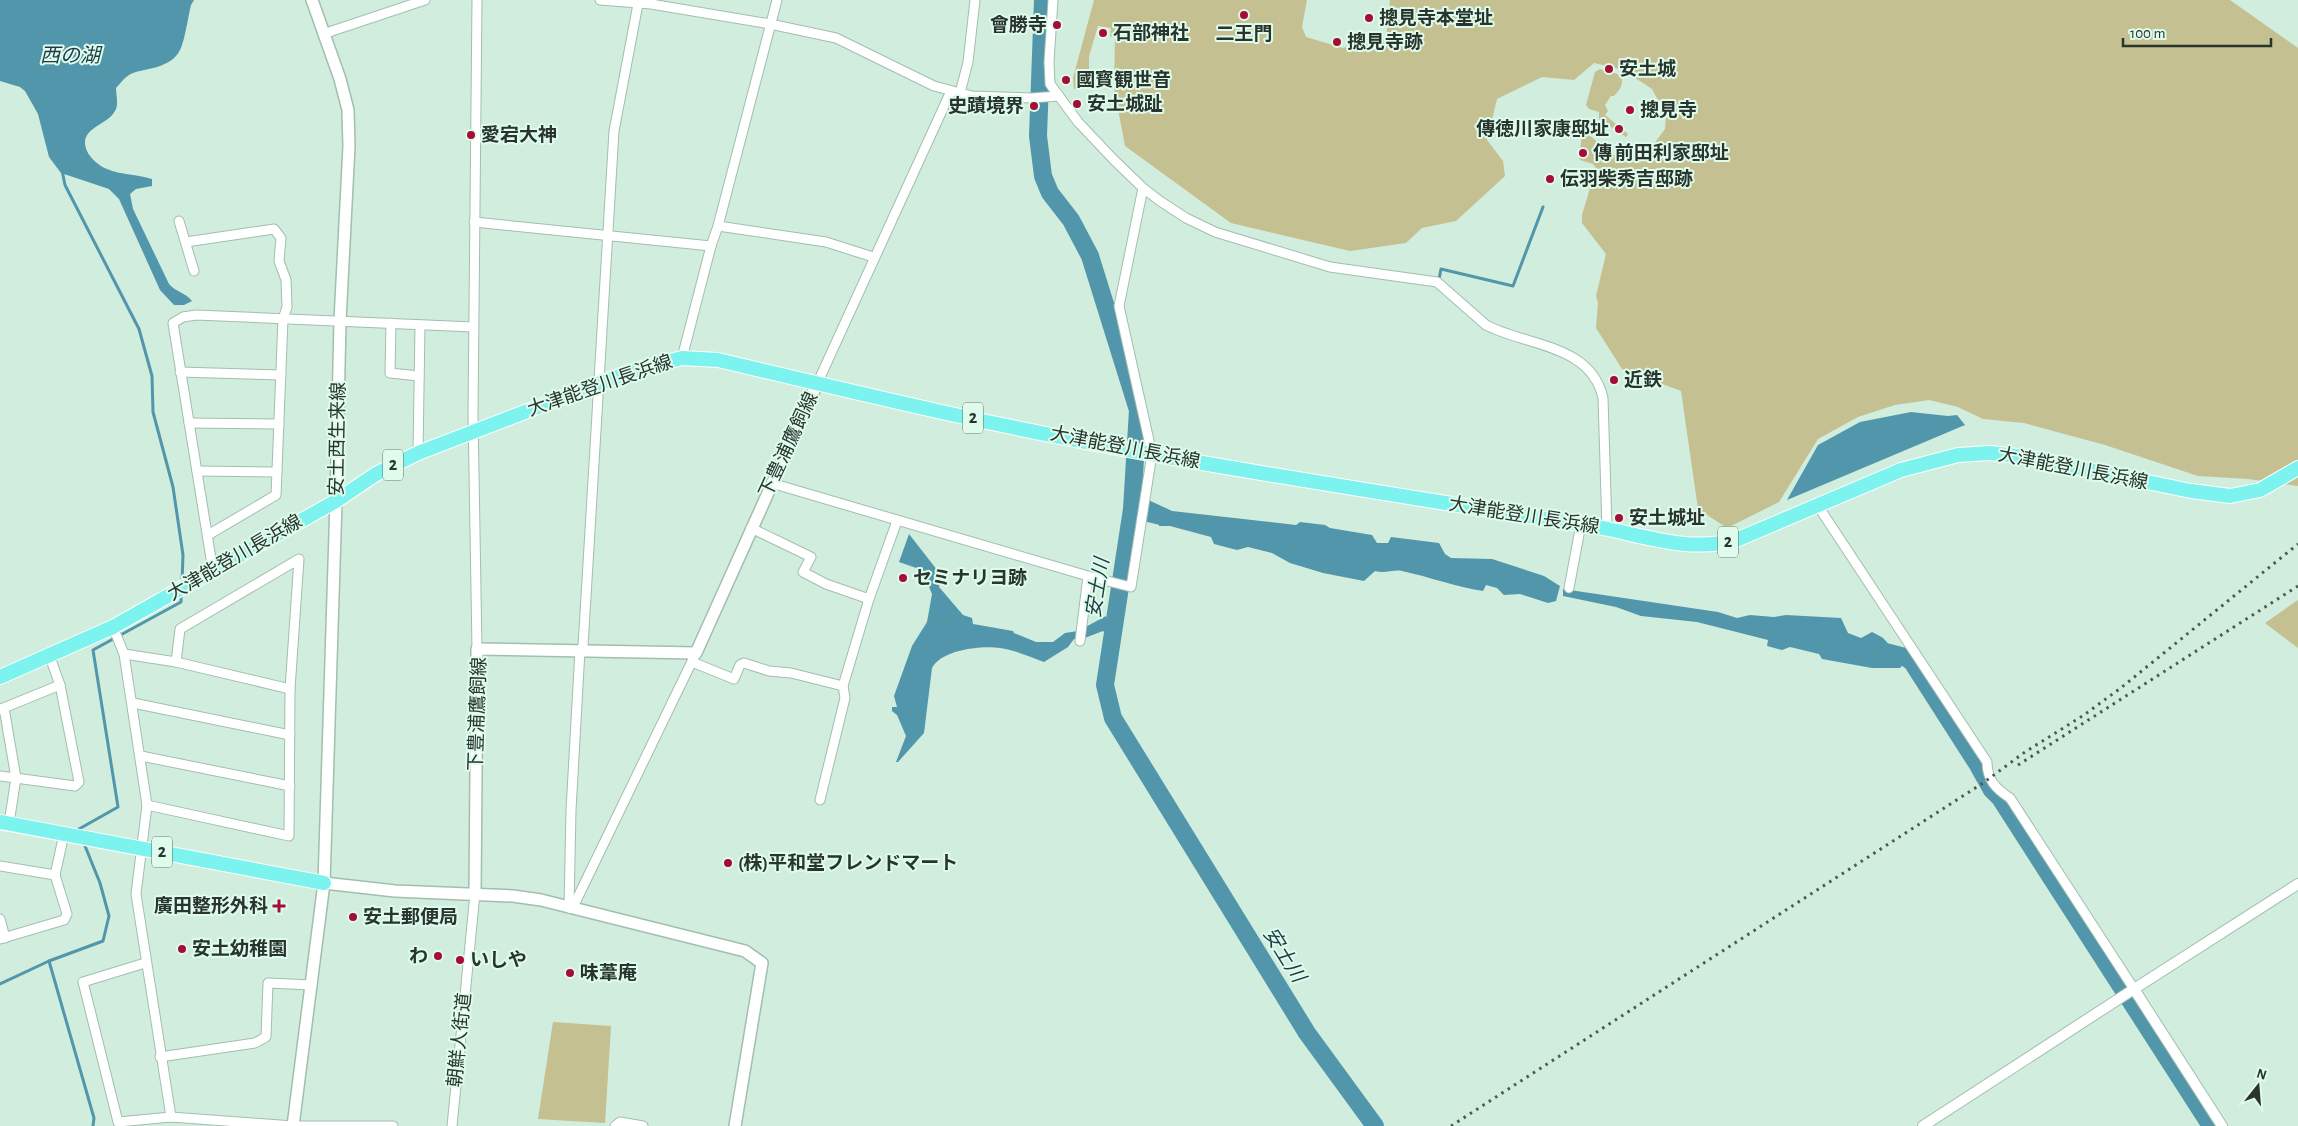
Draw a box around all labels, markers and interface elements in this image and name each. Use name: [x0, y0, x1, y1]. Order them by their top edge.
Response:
place label: 摠見寺本堂址: [1379, 7, 1493, 28]
marker: 二王門: [1238, 9, 1250, 21]
marker: 摠見寺本堂址: [1363, 12, 1375, 24]
place label: 會勝寺: [990, 15, 1047, 35]
scale bar: [2123, 15, 2270, 47]
marker: 會勝寺: [1051, 19, 1063, 31]
place label: 石部神社: [1113, 22, 1189, 43]
place label: 二王門: [1215, 25, 1273, 44]
text: 100 m: [2130, 26, 2165, 41]
marker: 石部神社: [1097, 27, 1109, 39]
place label: 摠見寺跡: [1347, 31, 1423, 52]
marker: 摠見寺跡: [1331, 36, 1343, 48]
water label: 西の湖: [40, 45, 103, 66]
place label: 安土城: [1619, 58, 1676, 79]
marker: 安土城: [1603, 63, 1615, 75]
place label: 國寳観世音: [1076, 70, 1171, 90]
marker: 國寳観世音: [1060, 74, 1072, 86]
place label: 安土城趾: [1087, 93, 1163, 114]
place label: 史蹟境界: [948, 96, 1024, 116]
marker: 安土城趾: [1071, 98, 1083, 110]
place label: 摠見寺: [1640, 99, 1697, 120]
marker: 史蹟境界: [1028, 100, 1040, 112]
marker: 摠見寺: [1624, 104, 1636, 116]
place label: 傳徳川家康邸址: [1476, 118, 1609, 139]
marker: 傳徳川家康邸址: [1613, 123, 1625, 135]
place label: 愛宕大神: [481, 124, 557, 145]
marker: 愛宕大神: [465, 129, 477, 141]
place label: 傳 前田利家邸址: [1593, 142, 1729, 163]
marker: 傳 前田利家邸址: [1577, 147, 1589, 159]
place label: 伝羽柴秀吉邸跡: [1560, 168, 1693, 189]
marker: 伝羽柴秀吉邸跡: [1544, 173, 1556, 185]
street label: 大津能登川長浜線: [525, 351, 675, 420]
place label: 近鉄: [1624, 369, 1662, 390]
marker: 近鉄: [1608, 374, 1620, 386]
street label: 安土西生来線: [326, 382, 348, 496]
street label: 下豊浦鷹飼線: [754, 388, 822, 501]
road number: 2: [963, 402, 983, 433]
street label: 大津能登川長浜線: [1049, 423, 1202, 472]
street label: 大津能登川長浜線: [1997, 444, 2150, 493]
road number: 2: [383, 450, 403, 480]
street label: 大津能登川長浜線: [1447, 494, 1601, 537]
place label: 安土城址: [1629, 507, 1705, 528]
street label: 大津能登川長浜線: [164, 511, 306, 604]
marker: 安土城址: [1613, 512, 1625, 524]
road number: 2: [1718, 526, 1738, 558]
water label: 安土川: [1082, 555, 1113, 619]
place label: セミナリヨ跡: [913, 568, 1027, 588]
marker: セミナリヨ跡: [897, 572, 909, 584]
street label: 下豊浦鷹飼線: [465, 657, 489, 771]
road number: 2: [152, 836, 172, 868]
place label: (株)平和堂フレンドマート: [738, 853, 958, 873]
marker: (株)平和堂フレンドマート: [722, 857, 734, 869]
place label: 廣田整形外科: [154, 895, 268, 916]
marker: 廣田整形外科: [272, 899, 286, 913]
place label: 安土郵便局: [363, 907, 458, 927]
marker: 安土郵便局: [347, 911, 359, 923]
water label: 安土川: [1260, 924, 1310, 987]
place label: 安土幼稚園: [192, 938, 287, 959]
marker: 安土幼稚園: [176, 943, 188, 955]
place label: わ: [409, 946, 428, 966]
marker: わ: [432, 950, 444, 962]
place label: いしや: [470, 950, 527, 970]
marker: いしや: [454, 954, 466, 966]
place label: 味葦庵: [580, 963, 637, 983]
marker: 味葦庵: [564, 967, 576, 979]
street label: 朝鮮人街道: [444, 992, 474, 1088]
north arrow: [2233, 1061, 2283, 1111]
text: N: [2255, 1066, 2268, 1083]

